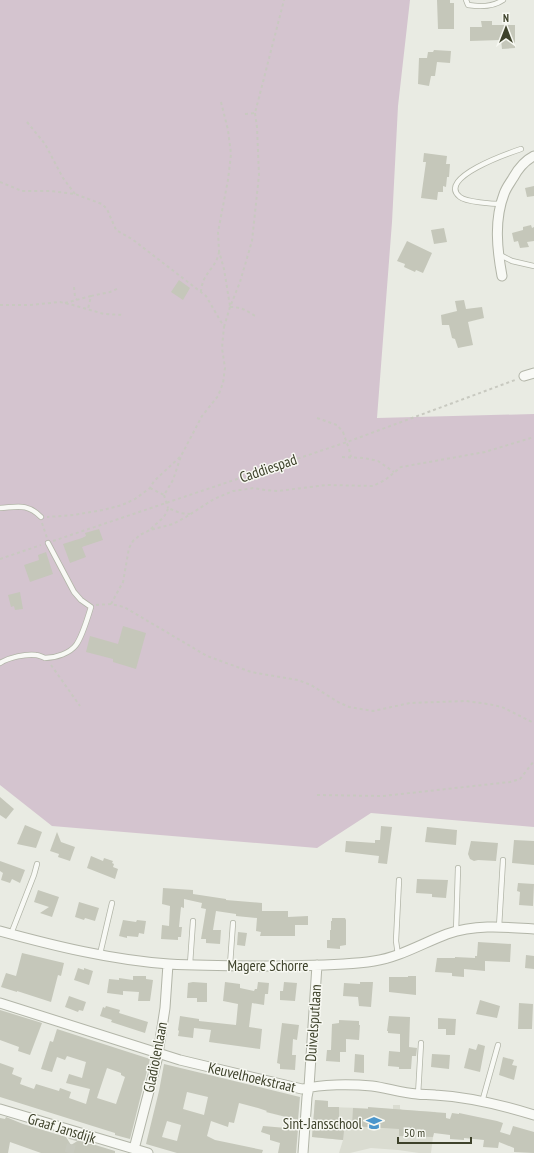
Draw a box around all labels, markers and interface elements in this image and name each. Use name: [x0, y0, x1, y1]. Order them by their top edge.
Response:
north arrow: [486, 8, 526, 48]
text: N: [503, 11, 509, 25]
street label: Caddiespad: [237, 449, 299, 487]
street label: Magere Schorre: [228, 956, 308, 975]
street label: Duivelsputlaan: [301, 984, 325, 1062]
street label: Gladiolenlaan: [139, 1020, 171, 1094]
street label: Keuvelhoekstraat: [206, 1058, 298, 1096]
street label: Graaf Jansdijk: [25, 1109, 99, 1147]
place label: Sint-Jansschool: [283, 1114, 363, 1133]
school or university icon: Sint-Jansschool: [365, 1114, 383, 1132]
scale bar: [398, 1119, 471, 1145]
text: 50 m: [404, 1125, 425, 1140]

